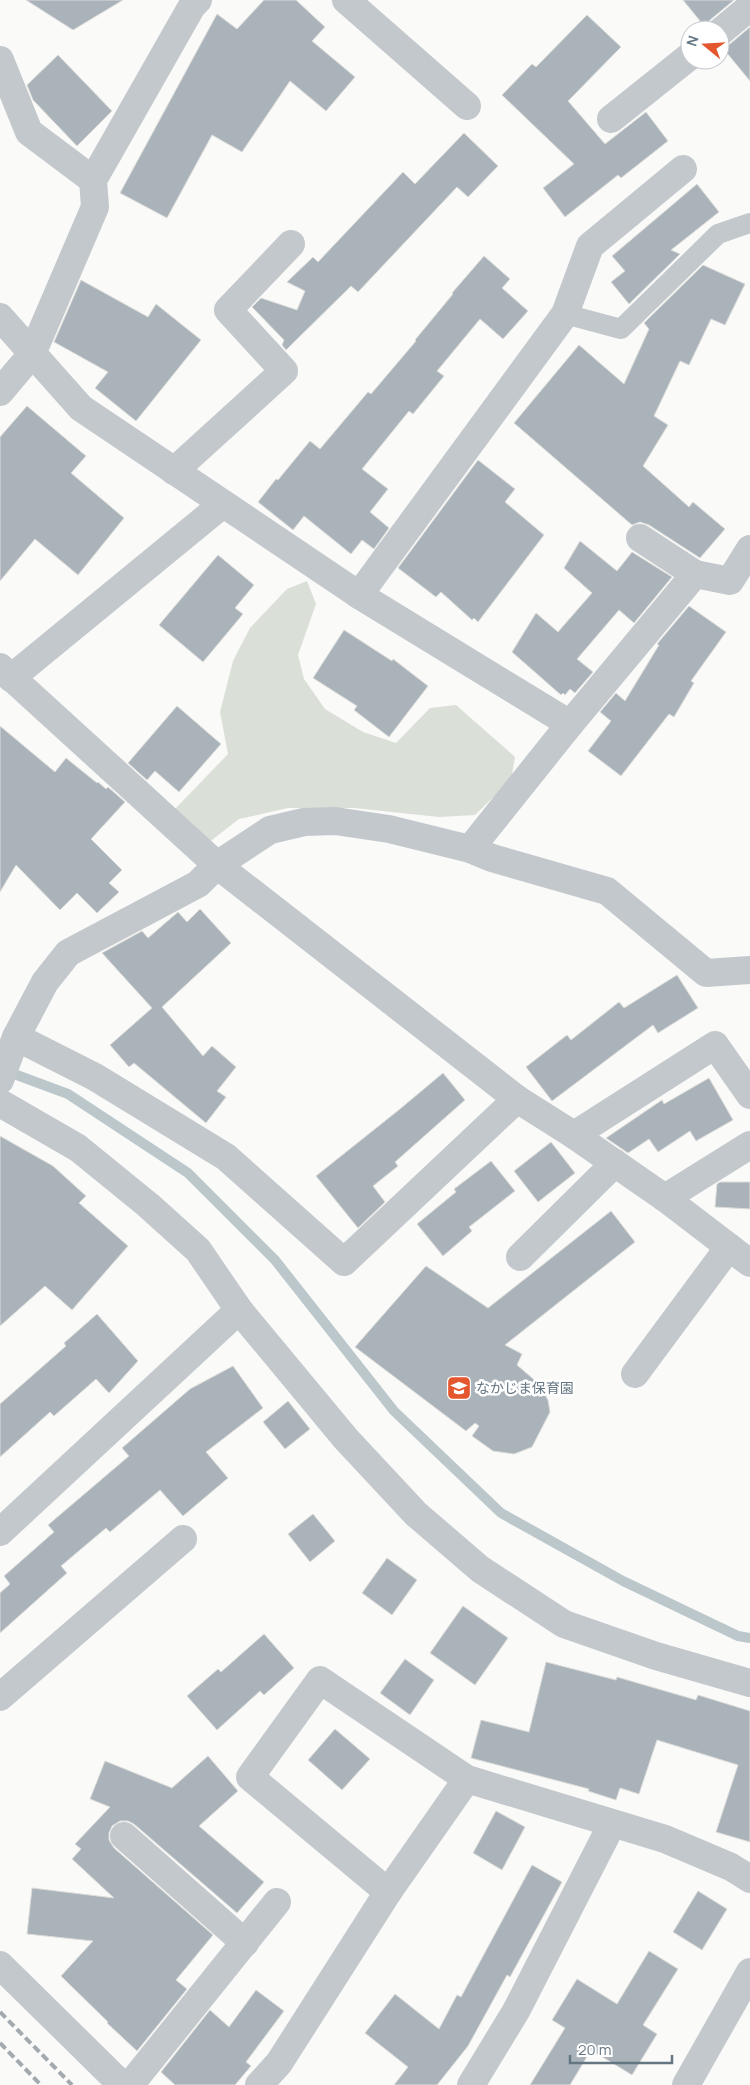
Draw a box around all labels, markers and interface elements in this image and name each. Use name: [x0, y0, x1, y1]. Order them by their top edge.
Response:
north arrow: [680, 20, 730, 70]
text: N: [682, 33, 703, 49]
school or university icon: なかじま保育園: [446, 1375, 472, 1401]
place label: なかじま保育園: [476, 1378, 574, 1397]
scale bar: [570, 2032, 672, 2064]
text: 20 m: [578, 2039, 611, 2060]

